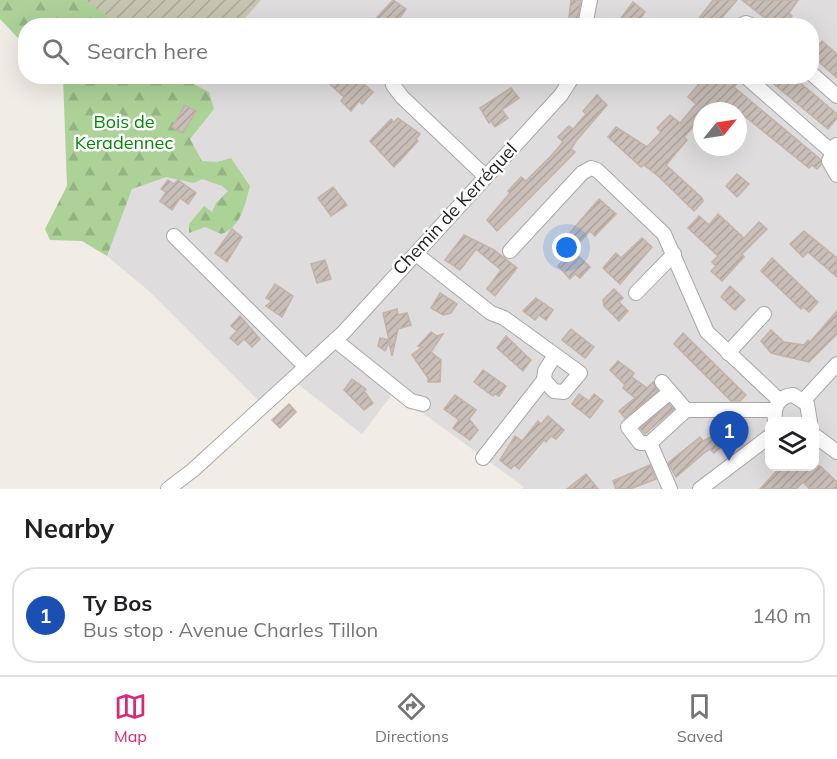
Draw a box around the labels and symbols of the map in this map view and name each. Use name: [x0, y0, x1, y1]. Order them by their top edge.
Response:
north arrow: [693, 102, 747, 156]
park label: Bois de Keradennec: [75, 110, 173, 154]
street label: Chemin de Kerréquel: [387, 138, 522, 280]
your location: [552, 233, 581, 262]
pin: 1: [710, 412, 748, 461]

